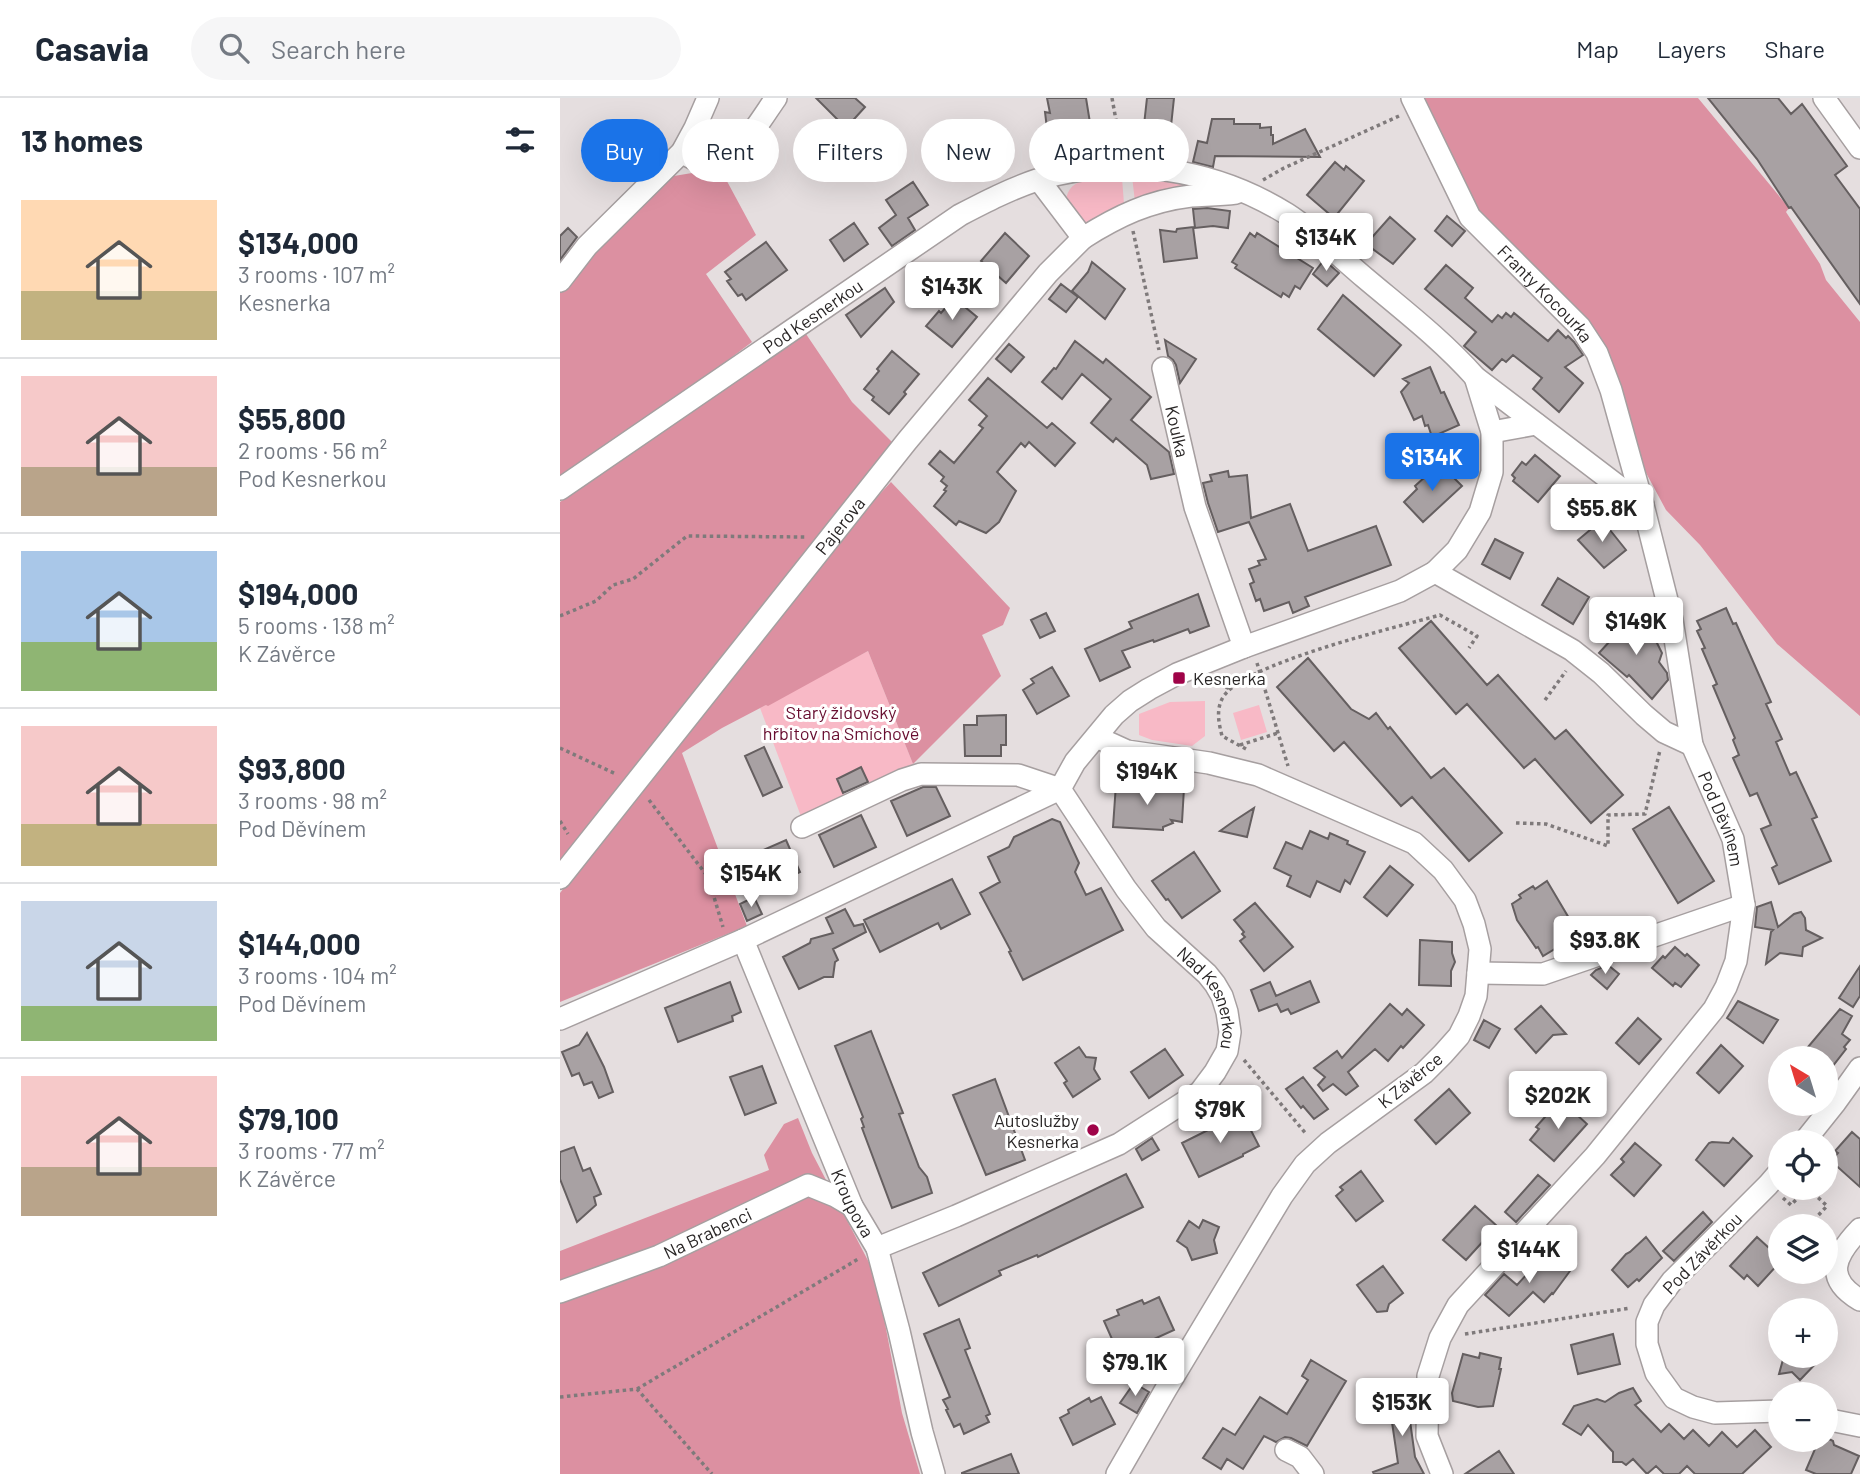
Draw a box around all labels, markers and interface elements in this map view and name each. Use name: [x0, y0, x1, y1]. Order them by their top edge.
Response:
search box: [191, 17, 681, 80]
text: Casavia: [35, 28, 149, 68]
icon: search: [215, 29, 253, 67]
text: Search here: [271, 33, 406, 64]
text: Map: [1576, 34, 1619, 63]
text: Layers: [1657, 34, 1726, 63]
text: Share: [1764, 34, 1825, 63]
chip: Buy: [581, 119, 668, 182]
chip: Rent: [682, 119, 779, 182]
chip: Filters: [793, 119, 907, 182]
chip: New: [921, 119, 1015, 182]
chip: Apartment: [1029, 119, 1189, 182]
icon: filters: [501, 121, 539, 159]
text: 13 homes: [21, 122, 143, 158]
pin: $134K: [1277, 214, 1375, 273]
text: $134K: [1295, 222, 1357, 250]
text: $134,000: [238, 224, 359, 260]
icon: home: [77, 228, 161, 312]
street label: Franty Kocourka: [1493, 240, 1598, 346]
text: 3 rooms · 107 m²: [238, 260, 395, 288]
pin: $143K: [903, 262, 1001, 322]
text: $143K: [921, 271, 983, 299]
street label: Pod Kesnerkou: [758, 274, 867, 358]
text: Kesnerka: [238, 288, 331, 316]
text: $55,800: [238, 400, 346, 436]
street label: Koulka: [1161, 403, 1194, 459]
icon: home: [77, 404, 161, 488]
pin: $134K: [1383, 434, 1481, 493]
text: 2 rooms · 56 m²: [238, 436, 387, 464]
text: $134K: [1401, 442, 1463, 470]
text: Pod Kesnerkou: [238, 464, 387, 492]
pin: $55.8K: [1545, 484, 1659, 544]
street label: Pajerova: [810, 492, 869, 559]
text: $55.8K: [1566, 493, 1638, 521]
text: $194,000: [238, 575, 358, 611]
icon: home: [77, 579, 161, 663]
pin: $149K: [1587, 598, 1685, 657]
text: $149K: [1605, 606, 1667, 634]
text: 5 rooms · 138 m²: [238, 611, 395, 639]
text: K Závěrce: [238, 639, 336, 667]
place label: Kesnerka: [1193, 667, 1266, 689]
marker: Kesnerka: [1171, 670, 1187, 686]
park label: Starý židovský hřbitov na Smíchově: [763, 701, 919, 744]
pin: $194K: [1098, 748, 1196, 807]
text: $93,800: [238, 750, 346, 786]
icon: home: [77, 754, 161, 838]
text: $194K: [1116, 756, 1178, 784]
street label: Pod Děvínem: [1694, 768, 1748, 868]
text: 3 rooms · 98 m²: [238, 786, 387, 814]
text: Pod Děvínem: [238, 814, 366, 842]
pin: $154K: [702, 850, 800, 909]
text: $154K: [720, 858, 782, 886]
pin: $93.8K: [1548, 916, 1662, 976]
text: $144,000: [238, 925, 361, 961]
text: $93.8K: [1570, 925, 1640, 953]
icon: home: [77, 929, 161, 1013]
street label: Nad Kesnerkou: [1173, 942, 1241, 1051]
text: 3 rooms · 104 m²: [238, 961, 397, 989]
text: Pod Děvínem: [238, 989, 366, 1017]
north arrow: [1768, 1046, 1838, 1116]
map controls: [1768, 1046, 1838, 1452]
street label: K Závěrce: [1373, 1047, 1447, 1113]
pin: $202K: [1509, 1072, 1607, 1131]
text: $202K: [1525, 1080, 1591, 1108]
pin: $79K: [1179, 1086, 1261, 1145]
text: $79K: [1194, 1094, 1246, 1122]
text: $79,100: [238, 1100, 339, 1136]
icon: home: [77, 1104, 161, 1188]
place label: Autoslužby Kesnerka: [994, 1109, 1079, 1152]
marker: Autoslužby Kesnerka: [1085, 1122, 1101, 1138]
button: locate: [1768, 1130, 1838, 1200]
text: 3 rooms · 77 m²: [238, 1136, 385, 1164]
text: K Závěrce: [238, 1164, 336, 1192]
street label: Kroupova: [827, 1165, 879, 1241]
street label: Na Brabenci: [660, 1203, 755, 1263]
street label: Pod Závěrkou: [1658, 1208, 1746, 1298]
button: layers: [1768, 1214, 1838, 1284]
pin: $144K: [1480, 1226, 1578, 1285]
text: $144K: [1497, 1234, 1561, 1262]
button: +: [1768, 1298, 1838, 1368]
pin: $79.1K: [1078, 1338, 1192, 1398]
text: $79.1K: [1102, 1347, 1168, 1375]
pin: $153K: [1353, 1378, 1451, 1438]
button: −: [1768, 1382, 1838, 1452]
text: $153K: [1372, 1387, 1432, 1415]

